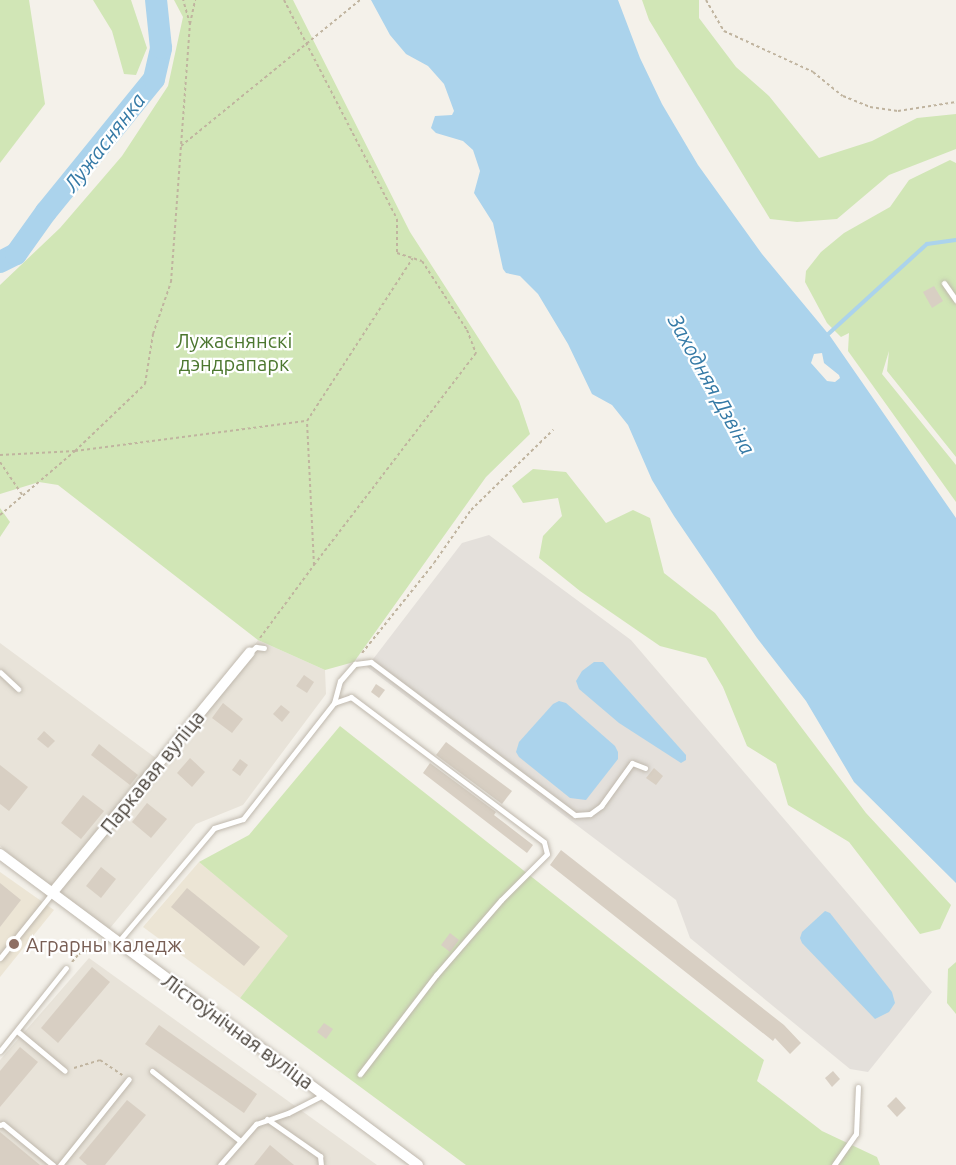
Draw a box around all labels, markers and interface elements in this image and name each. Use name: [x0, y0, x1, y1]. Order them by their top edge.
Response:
water label: Лужаснянка: [58, 88, 150, 196]
water label: Заходняя Дзвіна: [663, 310, 761, 458]
park label: Лужаснянскі дэндрапарк: [176, 329, 292, 376]
street label: Паркавая вуліца: [95, 705, 209, 839]
place label: Аграрны каледж: [26, 932, 182, 956]
marker: Аграрны каледж: [7, 937, 21, 951]
street label: Лістоўнічная вуліца: [157, 968, 319, 1094]

